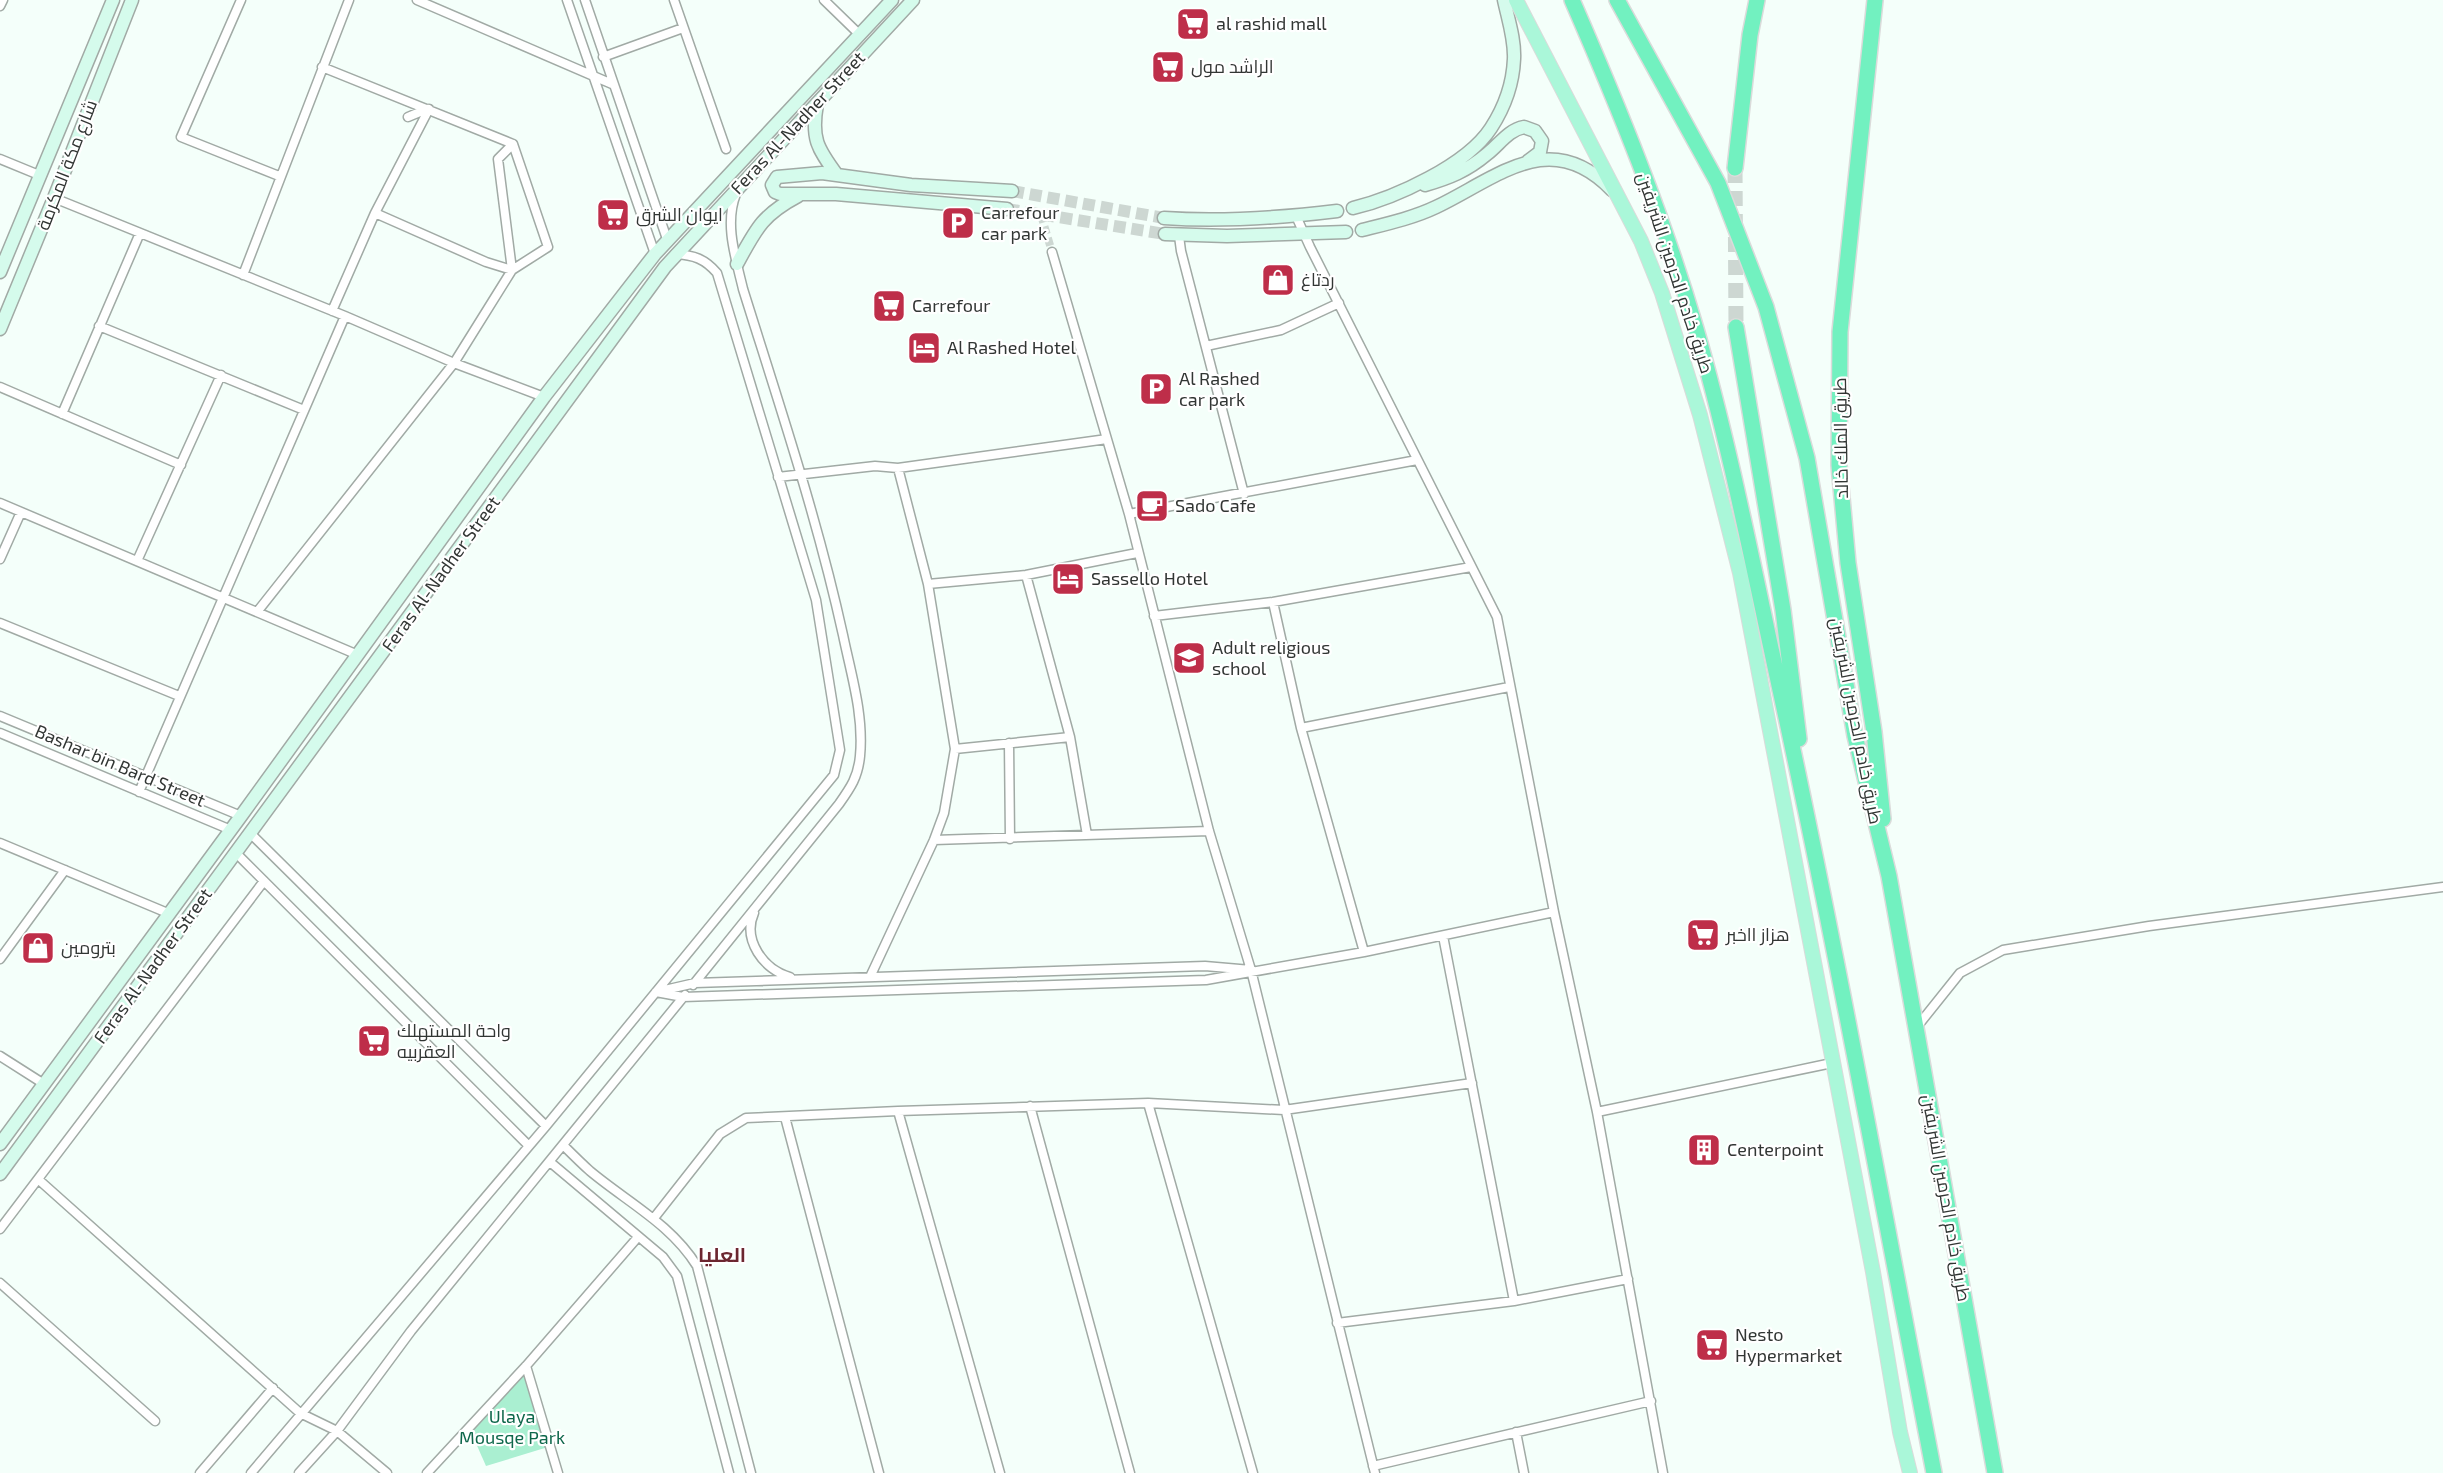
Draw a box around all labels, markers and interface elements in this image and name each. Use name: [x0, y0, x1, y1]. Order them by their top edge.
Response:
supermarket icon: al rashid mall: [1175, 6, 1211, 42]
place label: al rashid mall: [1216, 12, 1327, 34]
street label: Feras Al-Nadher Street: [725, 46, 869, 198]
supermarket icon: الراشد مول: [1150, 49, 1186, 85]
place label: الراشد مول: [1191, 55, 1274, 78]
street label: شارع مكة المكرمة: [31, 96, 103, 234]
street label: طريق خادم الحرمين الشريفين: [1631, 169, 1719, 377]
supermarket icon: ايوان الشرق: [595, 197, 631, 233]
place label: Carrefour car park: [981, 201, 1059, 244]
place label: ايوان الشرق: [636, 203, 723, 227]
parking icon: Carrefour car park: [940, 205, 976, 241]
shop icon: ردتاغ: [1260, 262, 1296, 298]
place label: ردتاغ: [1301, 268, 1334, 292]
supermarket icon: Carrefour: [871, 288, 907, 324]
place label: Carrefour: [912, 294, 990, 316]
hotel icon: Al Rashed Hotel: [906, 330, 942, 366]
place label: Al Rashed Hotel: [947, 336, 1076, 358]
place label: Al Rashed car park: [1179, 367, 1260, 410]
parking icon: Al Rashed car park: [1138, 371, 1174, 407]
street label: طريق الملك خالد: [1828, 377, 1854, 499]
cafe icon: Sado Cafe: [1134, 488, 1170, 524]
street label: Feras Al-Nadher Street: [376, 491, 504, 656]
place label: Sado Cafe: [1175, 494, 1256, 516]
hotel icon: Sassello Hotel: [1050, 561, 1086, 597]
place label: Sassello Hotel: [1091, 567, 1209, 589]
street label: طريق خادم الحرمين الشريفين: [1824, 616, 1888, 826]
place label: Adult religious school: [1212, 636, 1330, 679]
school or university icon: Adult religious school: [1171, 640, 1207, 676]
street label: Bashar bin Bard Street: [32, 719, 209, 811]
street label: Feras Al-Nadher Street: [88, 883, 216, 1048]
supermarket icon: هزاز ااخبر: [1685, 917, 1721, 953]
place label: هزاز ااخبر: [1725, 923, 1790, 946]
shop icon: بترومين: [20, 930, 56, 966]
place label: بترومين: [61, 936, 116, 959]
place label: واحة المستهلك العقربيه: [397, 1019, 511, 1063]
supermarket icon: واحة المستهلك العقربيه: [356, 1023, 392, 1059]
street label: طريق خادم الحرمين الشريفين: [1916, 1093, 1976, 1303]
building icon: Centerpoint: [1686, 1132, 1722, 1168]
place label: Centerpoint: [1727, 1138, 1824, 1160]
district label: العليا: [698, 1242, 746, 1267]
place label: Nesto Hypermarket: [1735, 1323, 1842, 1366]
supermarket icon: Nesto Hypermarket: [1694, 1327, 1730, 1363]
park label: Ulaya Mousqe Park: [459, 1405, 565, 1448]

